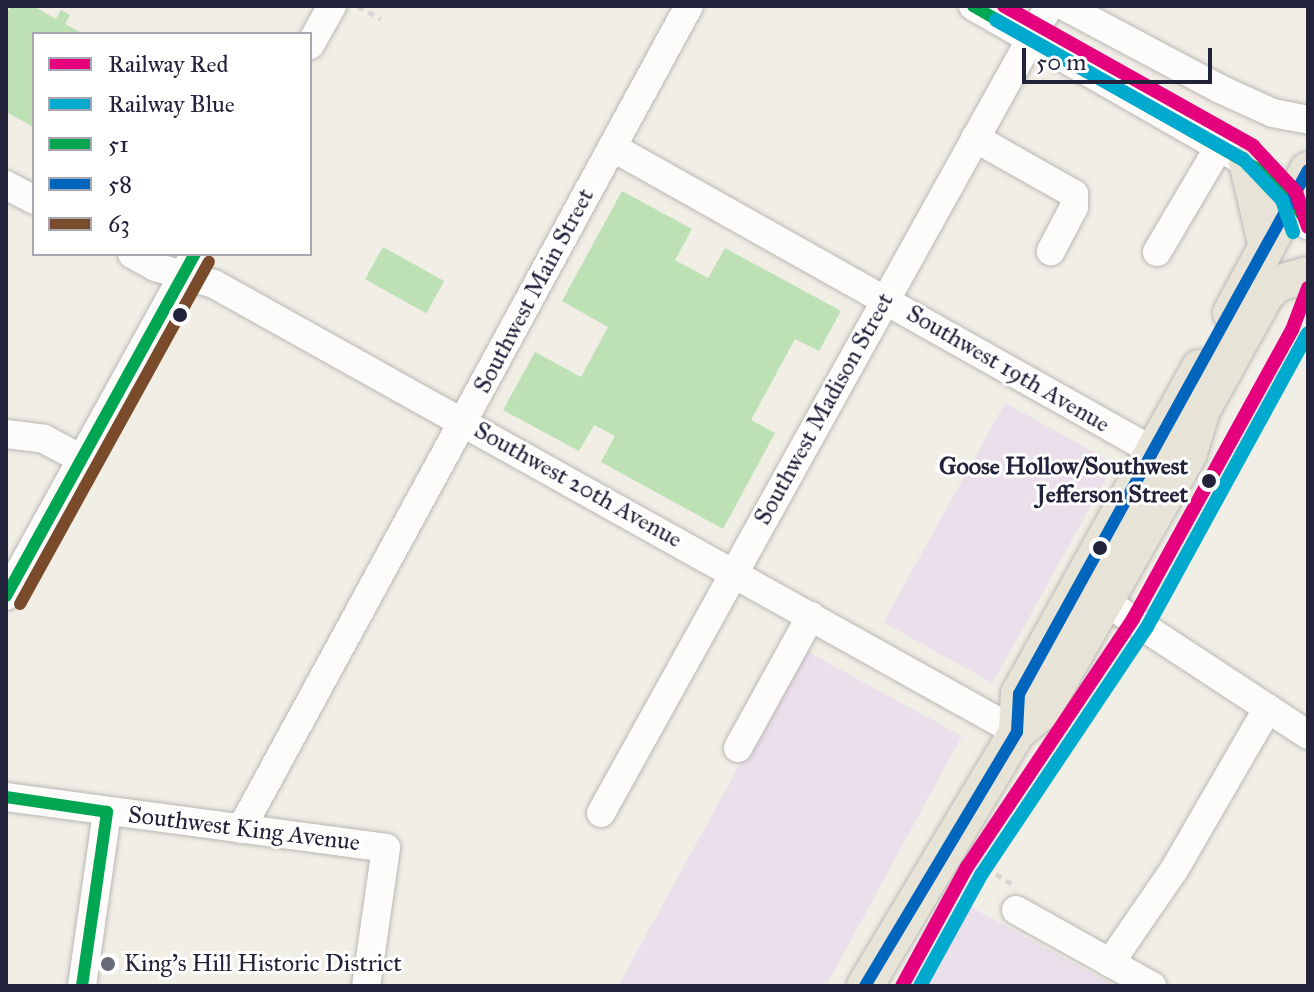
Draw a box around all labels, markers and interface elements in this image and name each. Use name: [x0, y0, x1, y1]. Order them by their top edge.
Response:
legend: [32, 32, 312, 256]
scale bar: [1026, 32, 1216, 82]
text: 50 m: [1036, 47, 1086, 77]
text: Railway Red: [108, 49, 229, 79]
text: Railway Blue: [108, 89, 235, 119]
text: 51: [108, 129, 129, 159]
text: 58: [108, 169, 132, 199]
street label: Southwest Main Street: [468, 184, 600, 398]
text: 63: [108, 209, 130, 239]
street label: Southwest Madison Street: [748, 288, 900, 530]
street label: Southwest 19th Avenue: [901, 299, 1115, 439]
unlabelled marker: [172, 307, 188, 323]
street label: Southwest 20th Avenue: [469, 416, 687, 554]
place label: Goose Hollow/Southwest Jefferson Street: [939, 453, 1188, 509]
marker: Goose Hollow/Southwest Jefferson Street: [1195, 467, 1223, 495]
unlabelled marker: [1092, 540, 1108, 556]
street label: Southwest King Avenue: [126, 800, 362, 858]
place label: King's Hill Historic District: [124, 950, 402, 978]
marker: King's Hill Historic District: [99, 955, 117, 973]

